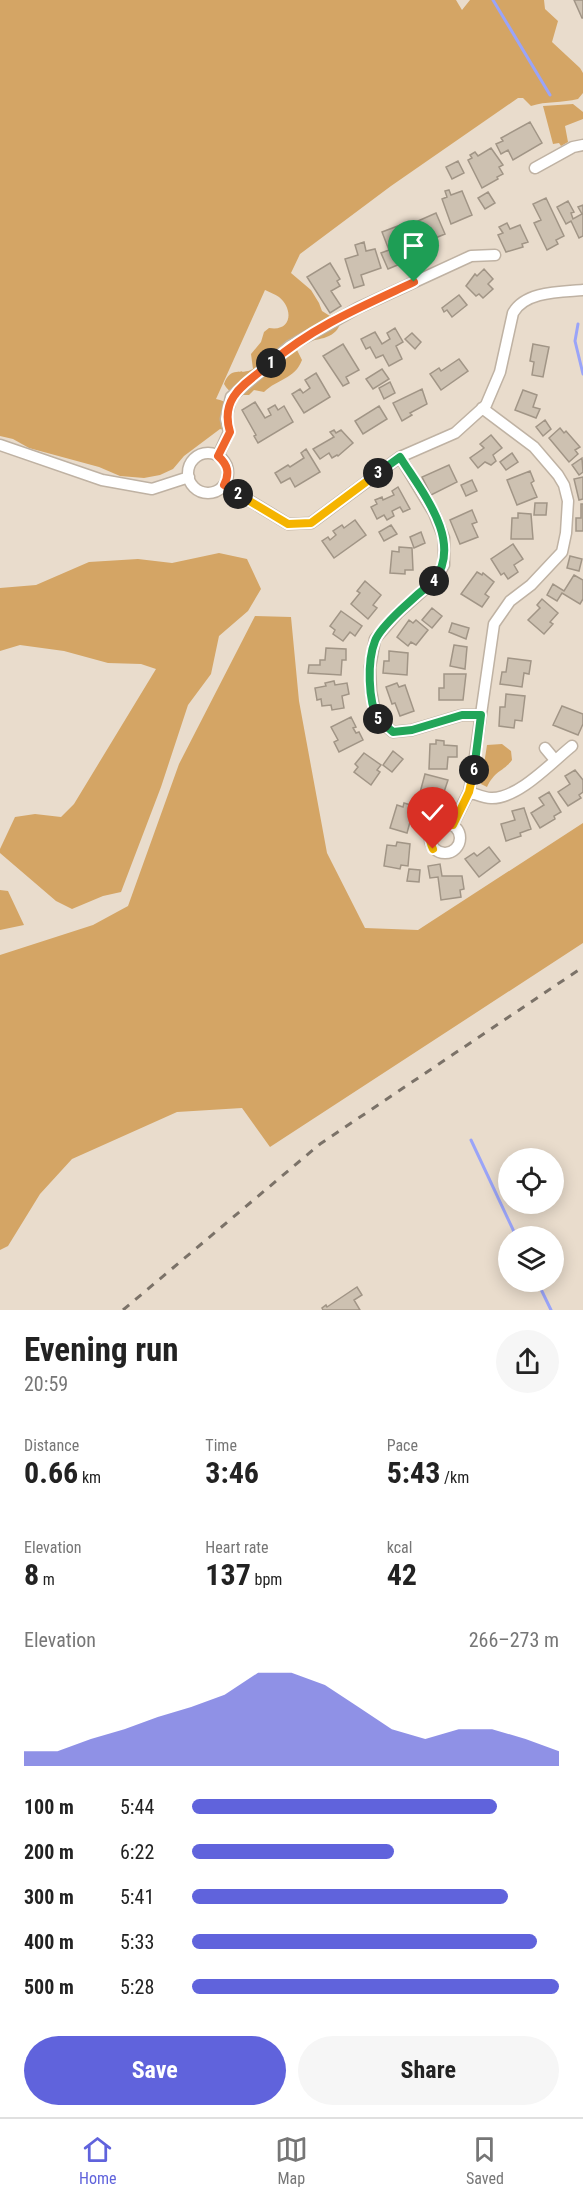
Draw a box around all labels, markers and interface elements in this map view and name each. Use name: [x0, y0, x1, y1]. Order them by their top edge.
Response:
pin: [388, 220, 439, 282]
icon: arrive: [397, 229, 430, 262]
pin: 1: [256, 348, 286, 378]
text: 1: [267, 353, 275, 372]
pin: 3: [363, 458, 393, 488]
text: 3: [374, 463, 382, 482]
pin: 2: [223, 479, 253, 509]
text: 2: [234, 484, 242, 503]
pin: 4: [419, 566, 449, 596]
text: 4: [430, 571, 438, 590]
pin: 5: [363, 704, 393, 734]
text: 5: [374, 709, 382, 728]
pin: 6: [459, 755, 489, 785]
text: 6: [470, 760, 478, 779]
pin: [407, 787, 458, 849]
icon: check: [416, 796, 449, 829]
map controls: [498, 1148, 564, 1292]
button: locate: [498, 1148, 564, 1214]
button: layers: [498, 1226, 564, 1292]
text: Evening run: [24, 1330, 179, 1369]
button: share: [496, 1330, 559, 1393]
text: 20:59: [24, 1372, 68, 1396]
text: Distance: [24, 1436, 79, 1455]
text: Time: [205, 1436, 237, 1455]
text: Pace: [387, 1436, 418, 1455]
text: 0.66: [24, 1455, 78, 1490]
text: 3:46: [205, 1455, 259, 1490]
text: 5:43: [387, 1455, 440, 1490]
text: km: [78, 1468, 101, 1487]
text: /km: [440, 1468, 469, 1487]
text: Elevation: [24, 1538, 82, 1557]
text: Heart rate: [205, 1538, 269, 1557]
text: kcal: [387, 1538, 412, 1557]
text: 8: [24, 1557, 39, 1592]
text: 137: [205, 1557, 251, 1592]
text: 42: [387, 1557, 417, 1592]
text: m: [39, 1570, 55, 1589]
text: bpm: [251, 1570, 282, 1589]
text: Elevation: [24, 1628, 96, 1652]
text: 266–273 m: [469, 1628, 559, 1652]
text: 100 m: [24, 1795, 74, 1819]
text: 5:44: [120, 1795, 154, 1819]
text: 200 m: [24, 1840, 74, 1864]
text: 6:22: [120, 1840, 154, 1864]
text: 300 m: [24, 1885, 74, 1909]
text: 5:41: [120, 1885, 154, 1909]
text: 400 m: [24, 1930, 74, 1954]
text: 5:33: [120, 1930, 154, 1954]
text: 500 m: [24, 1975, 74, 1999]
text: 5:28: [120, 1975, 154, 1999]
button: Save: [24, 2036, 286, 2105]
button: Share: [298, 2036, 559, 2105]
tab: Home: [79, 2133, 117, 2188]
tab: Map: [275, 2133, 308, 2188]
tab: Saved: [466, 2133, 504, 2188]

